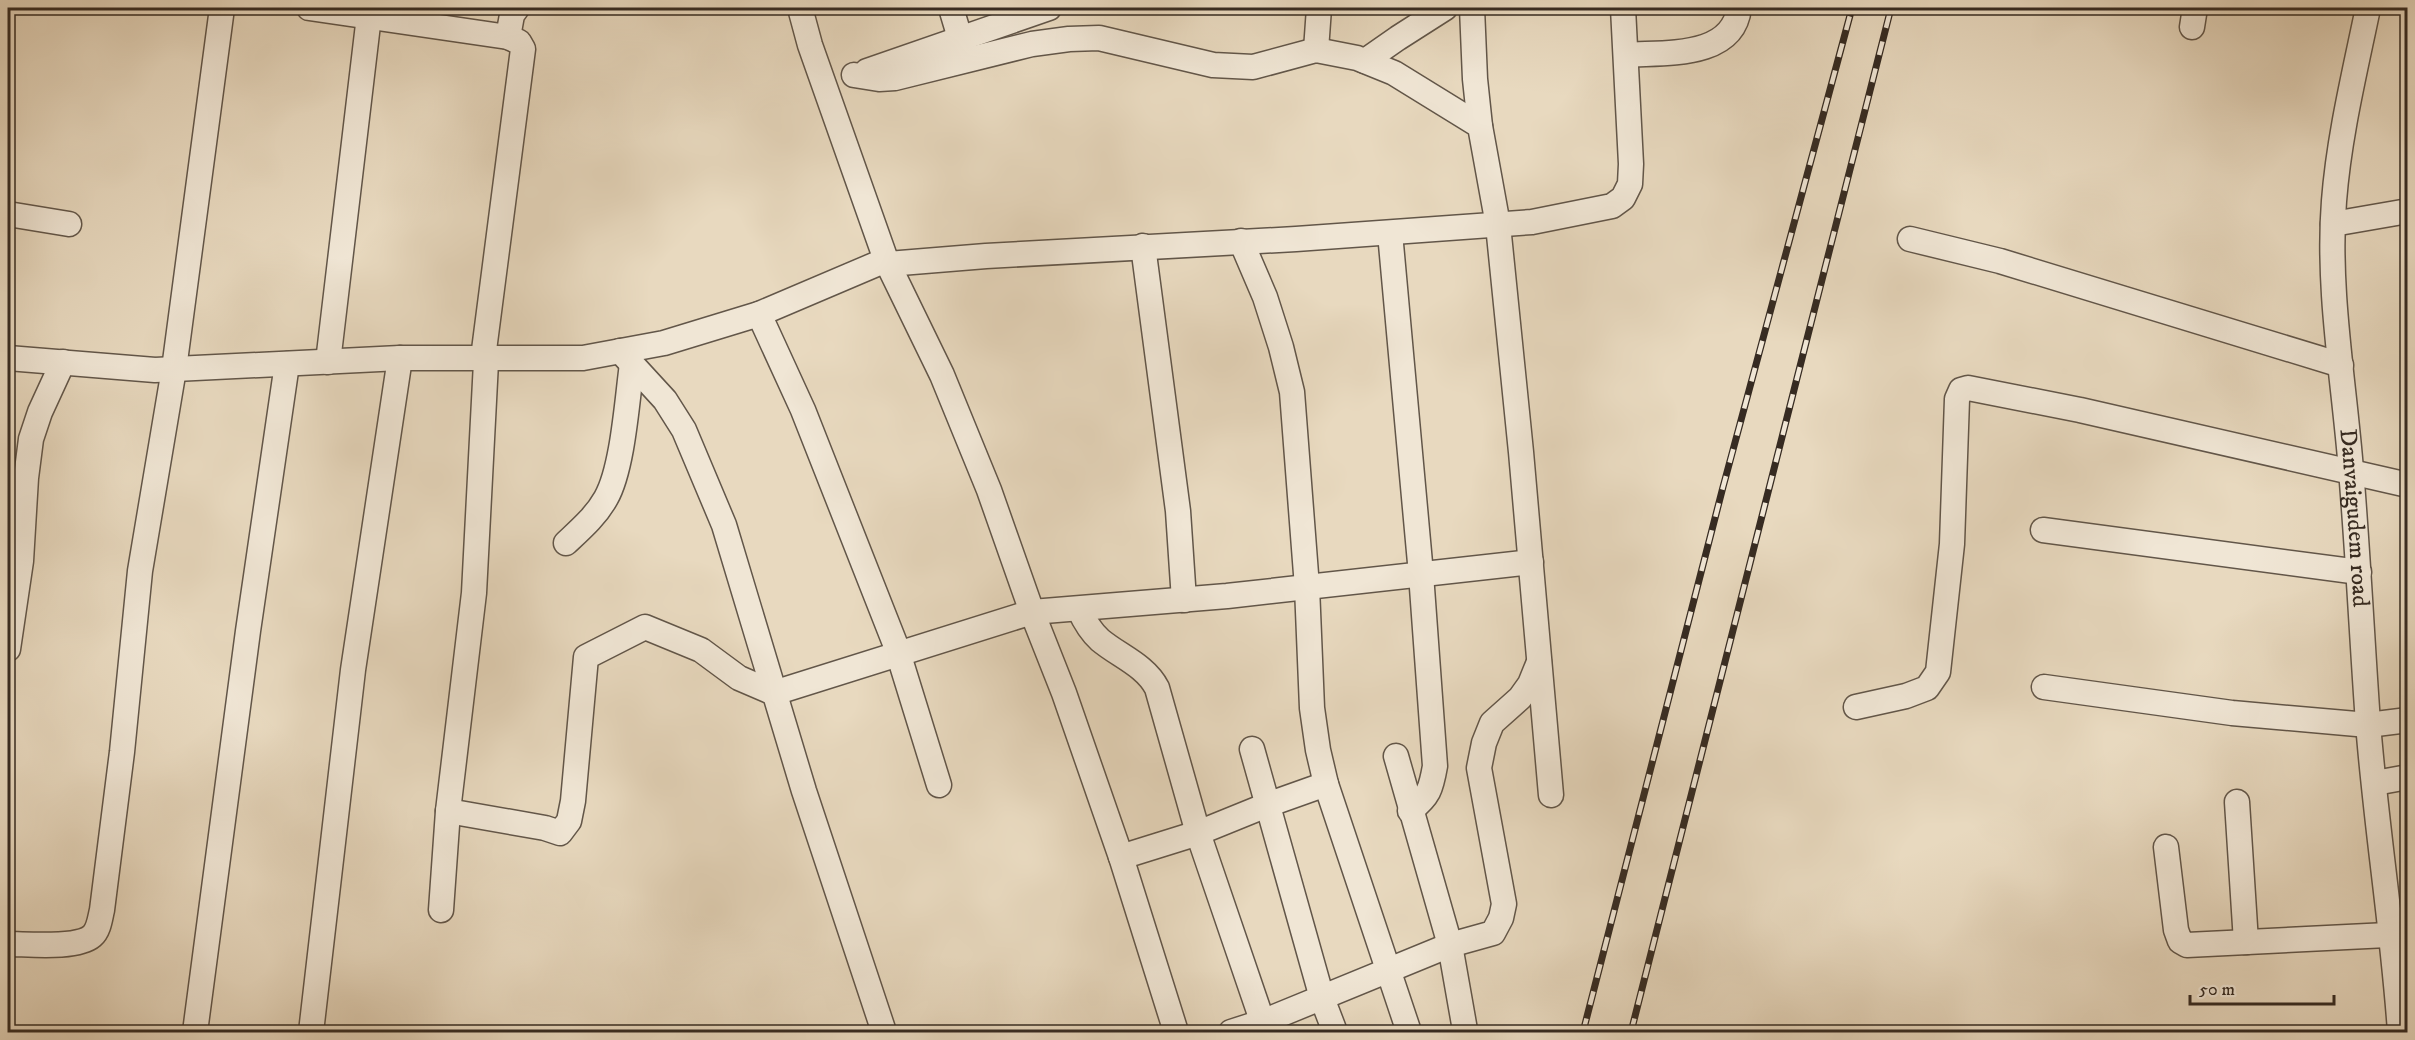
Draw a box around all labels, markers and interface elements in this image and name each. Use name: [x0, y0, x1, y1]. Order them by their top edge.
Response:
street label: Danvaigudem road: [2332, 427, 2375, 608]
scale bar: [2190, 968, 2334, 1006]
text: 50 m: [2199, 979, 2235, 1001]

